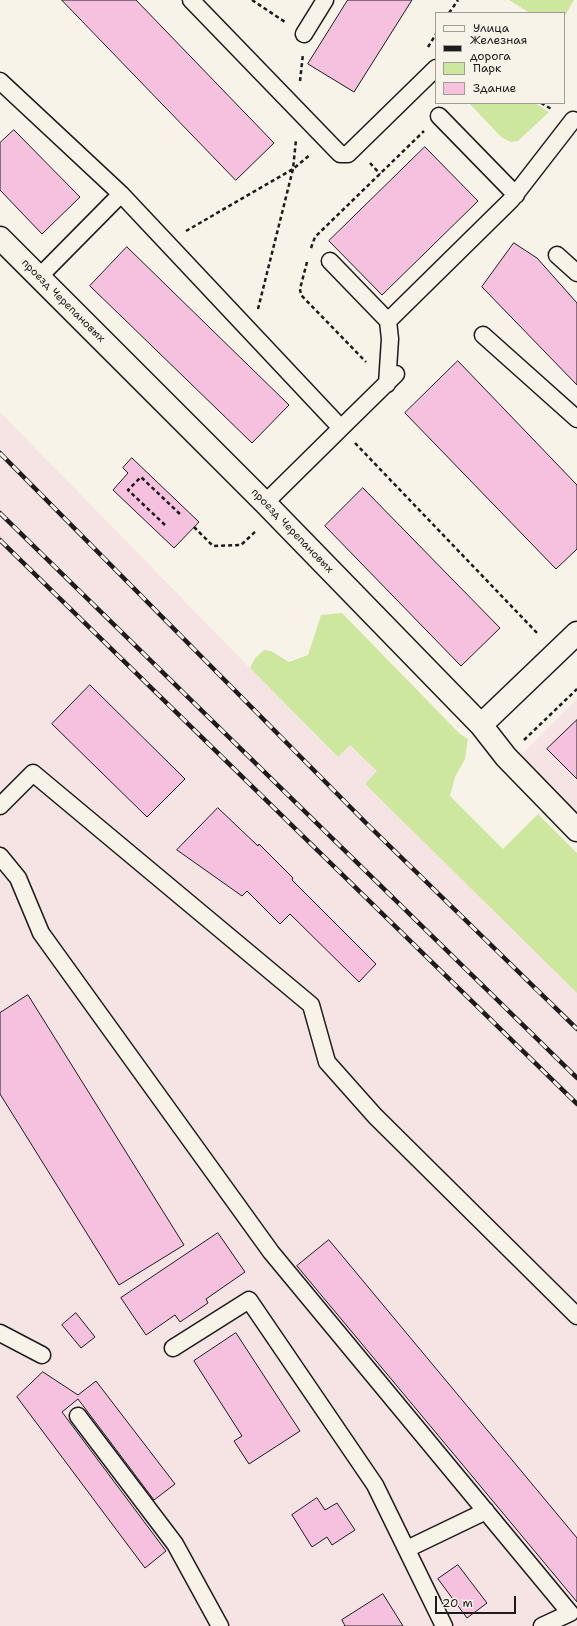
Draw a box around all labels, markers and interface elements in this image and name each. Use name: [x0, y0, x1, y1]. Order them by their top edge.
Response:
legend: [435, 12, 565, 104]
text: Улица: [473, 20, 509, 36]
text: Железная дорога: [470, 32, 527, 64]
text: Парк: [473, 60, 501, 76]
text: Здание: [473, 80, 516, 96]
street label: проезд Черепановых: [18, 256, 108, 346]
street label: проезд Черепановых: [248, 486, 336, 576]
scale bar: [437, 1588, 518, 1614]
text: 20 m: [442, 1595, 473, 1611]

